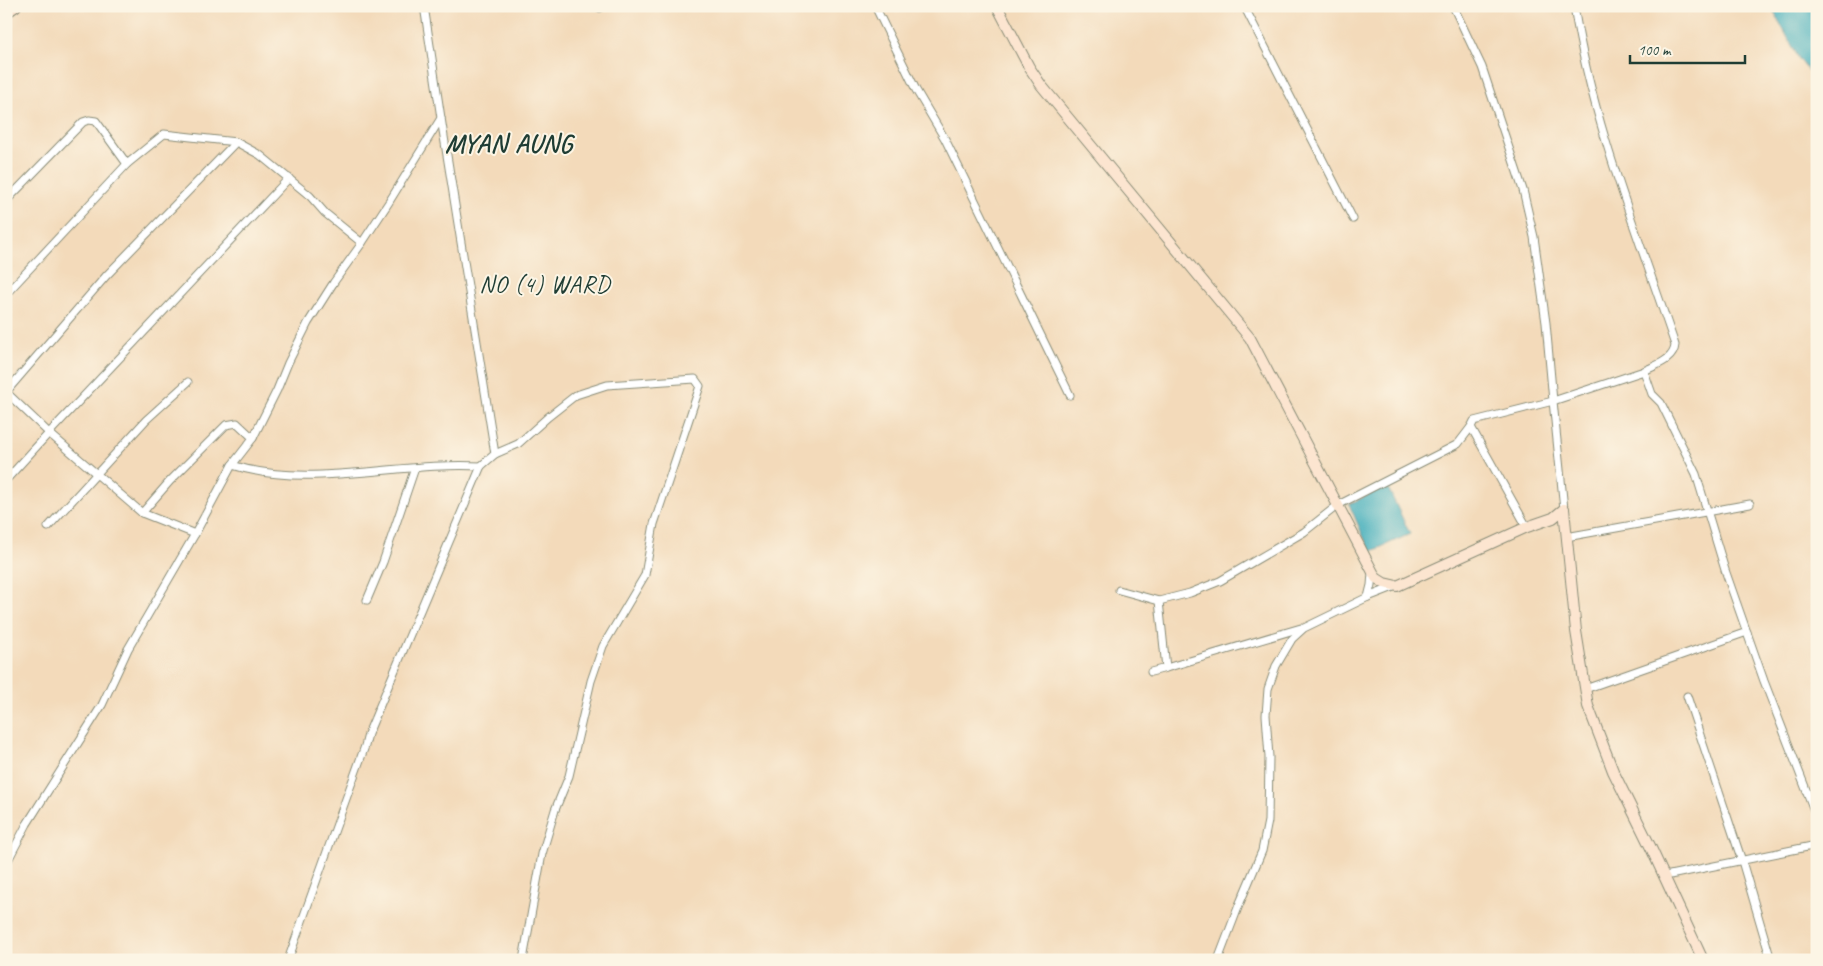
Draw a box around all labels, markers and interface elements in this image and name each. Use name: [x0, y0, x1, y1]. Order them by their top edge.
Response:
scale bar: [1630, 32, 1746, 64]
text: 100 m: [1638, 41, 1672, 60]
district label: MYAN AUNG: [445, 127, 575, 160]
district label: NO (4) WARD: [479, 269, 612, 299]

